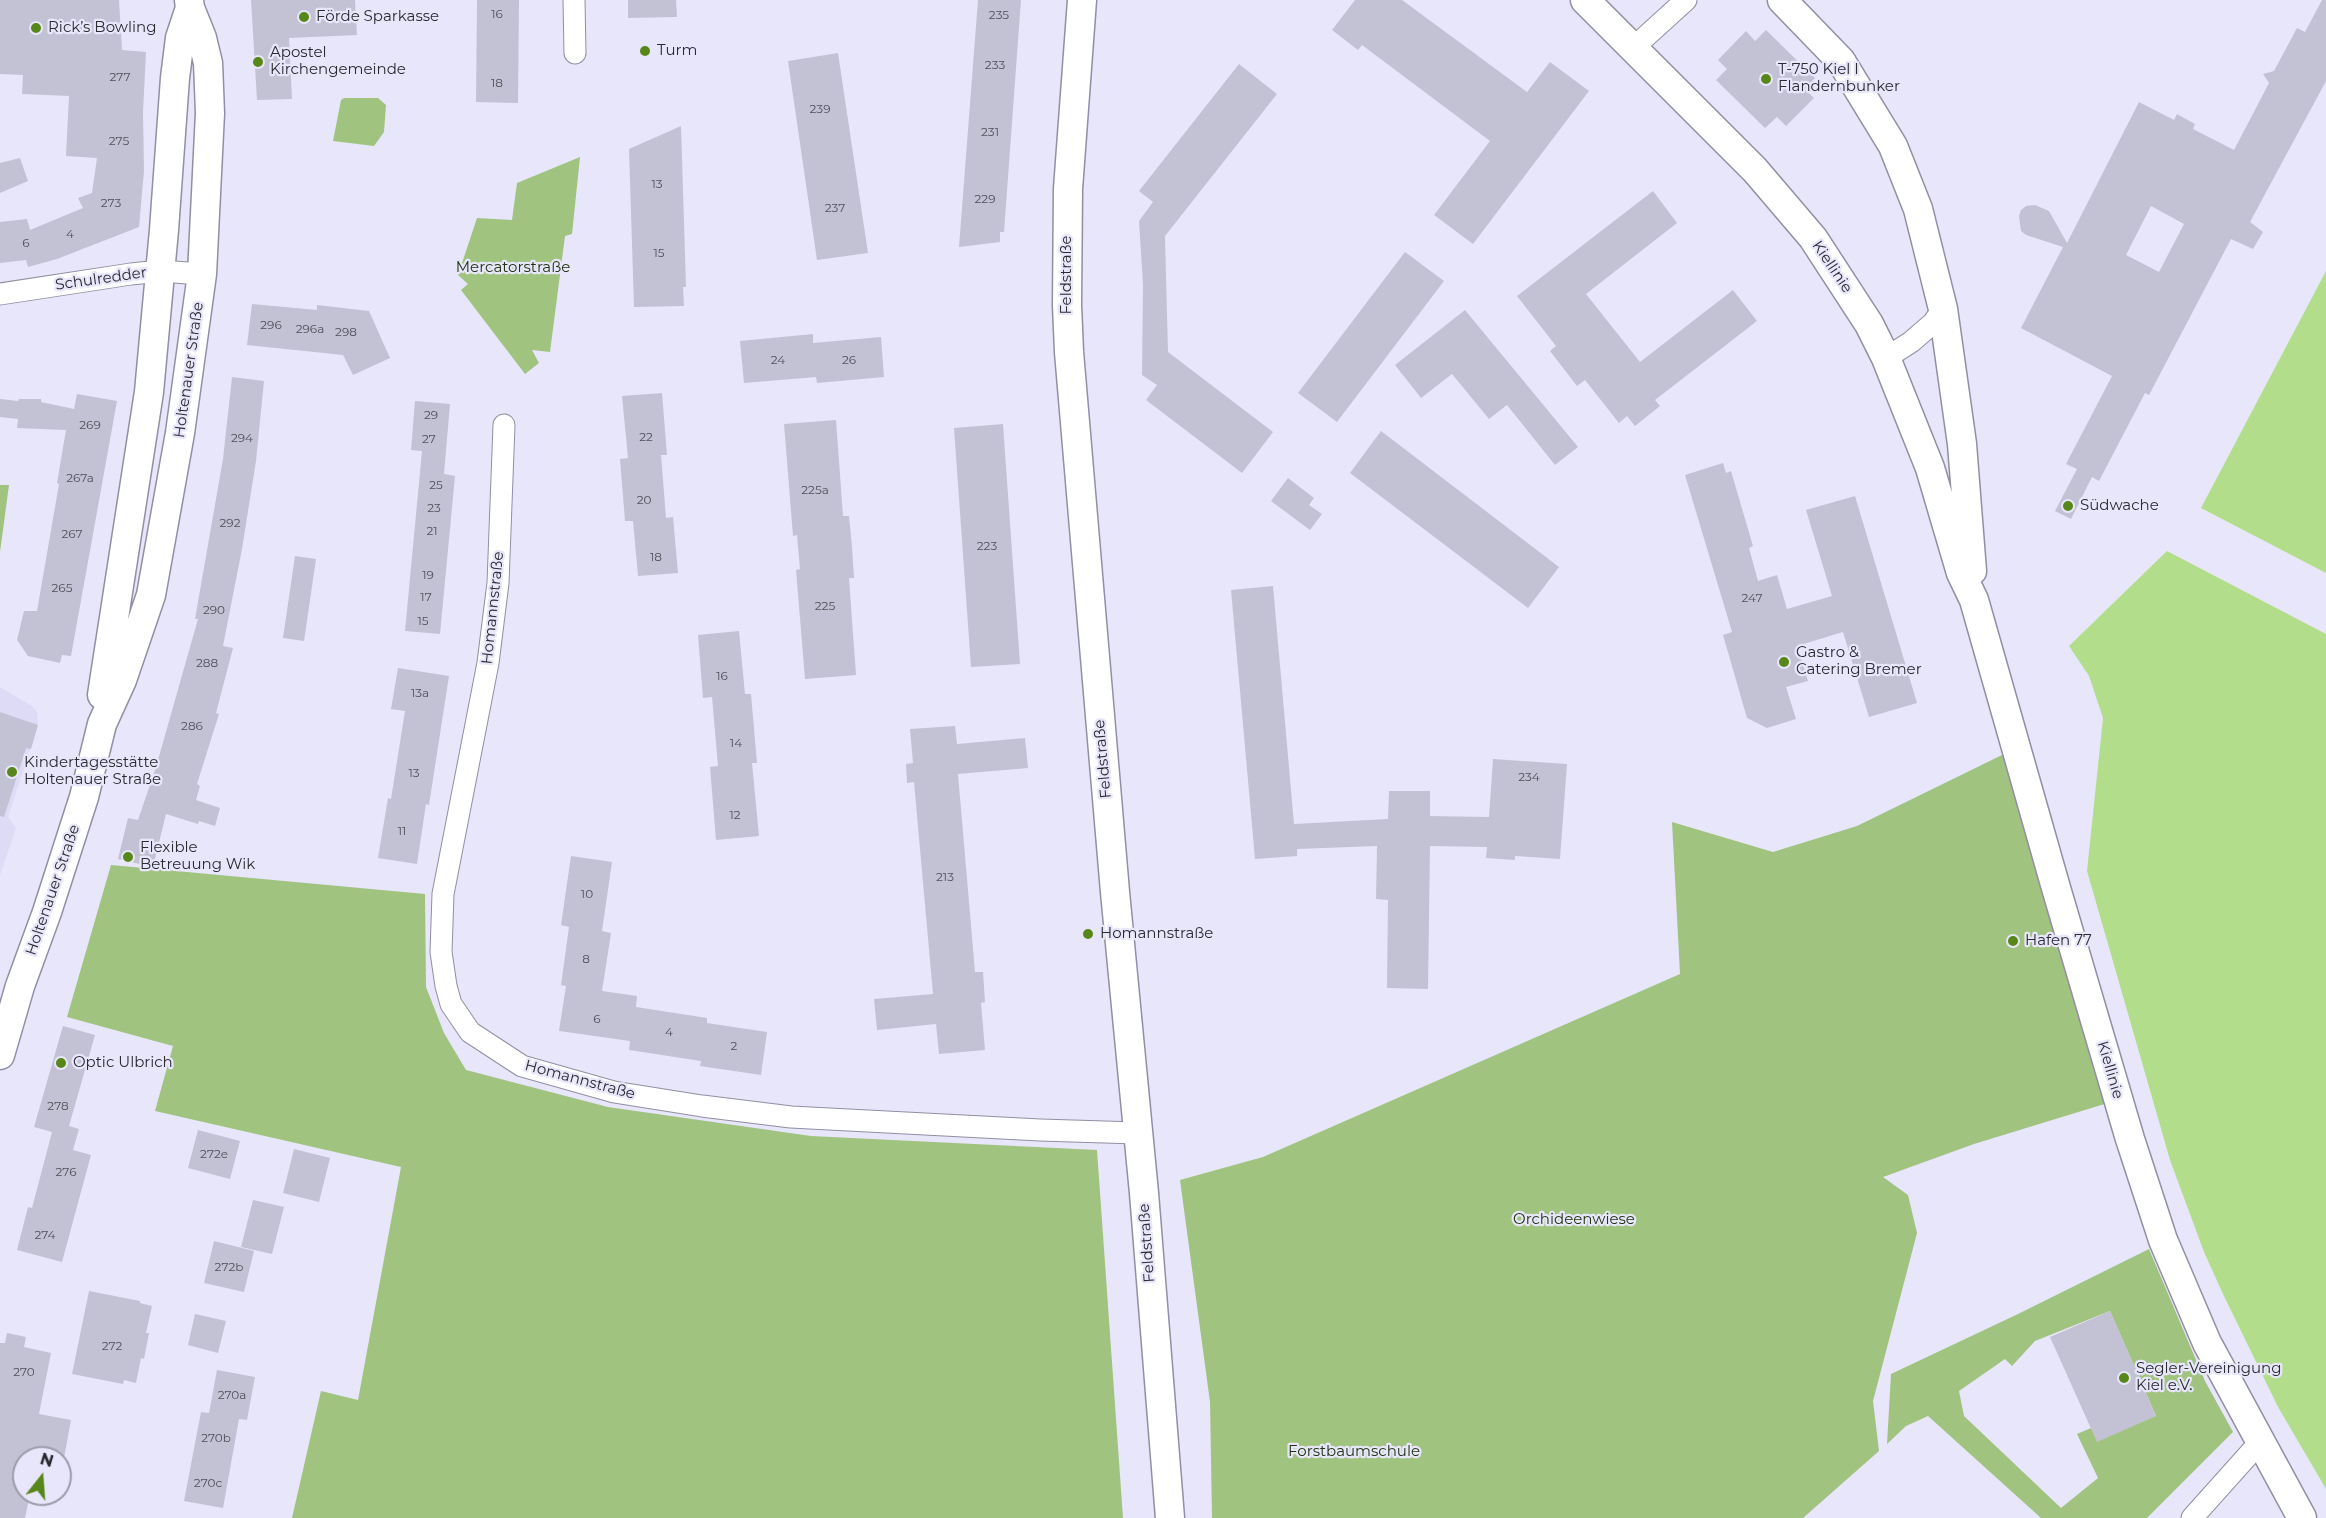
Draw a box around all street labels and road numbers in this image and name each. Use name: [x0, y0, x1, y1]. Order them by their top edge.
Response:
street label: Feldstraße: [1058, 235, 1076, 315]
street label: Kiellinie: [1808, 237, 1856, 297]
street label: Schulredder: [54, 264, 148, 294]
street label: Holtenauer Straße: [171, 301, 207, 439]
street label: Homannstraße: [478, 551, 508, 665]
street label: Feldstraße: [1091, 719, 1115, 799]
street label: Holtenauer Straße: [22, 822, 84, 958]
street label: Kiellinie: [2093, 1039, 2127, 1101]
street label: Homannstraße: [523, 1057, 637, 1103]
street label: Feldstraße: [1135, 1203, 1159, 1283]

